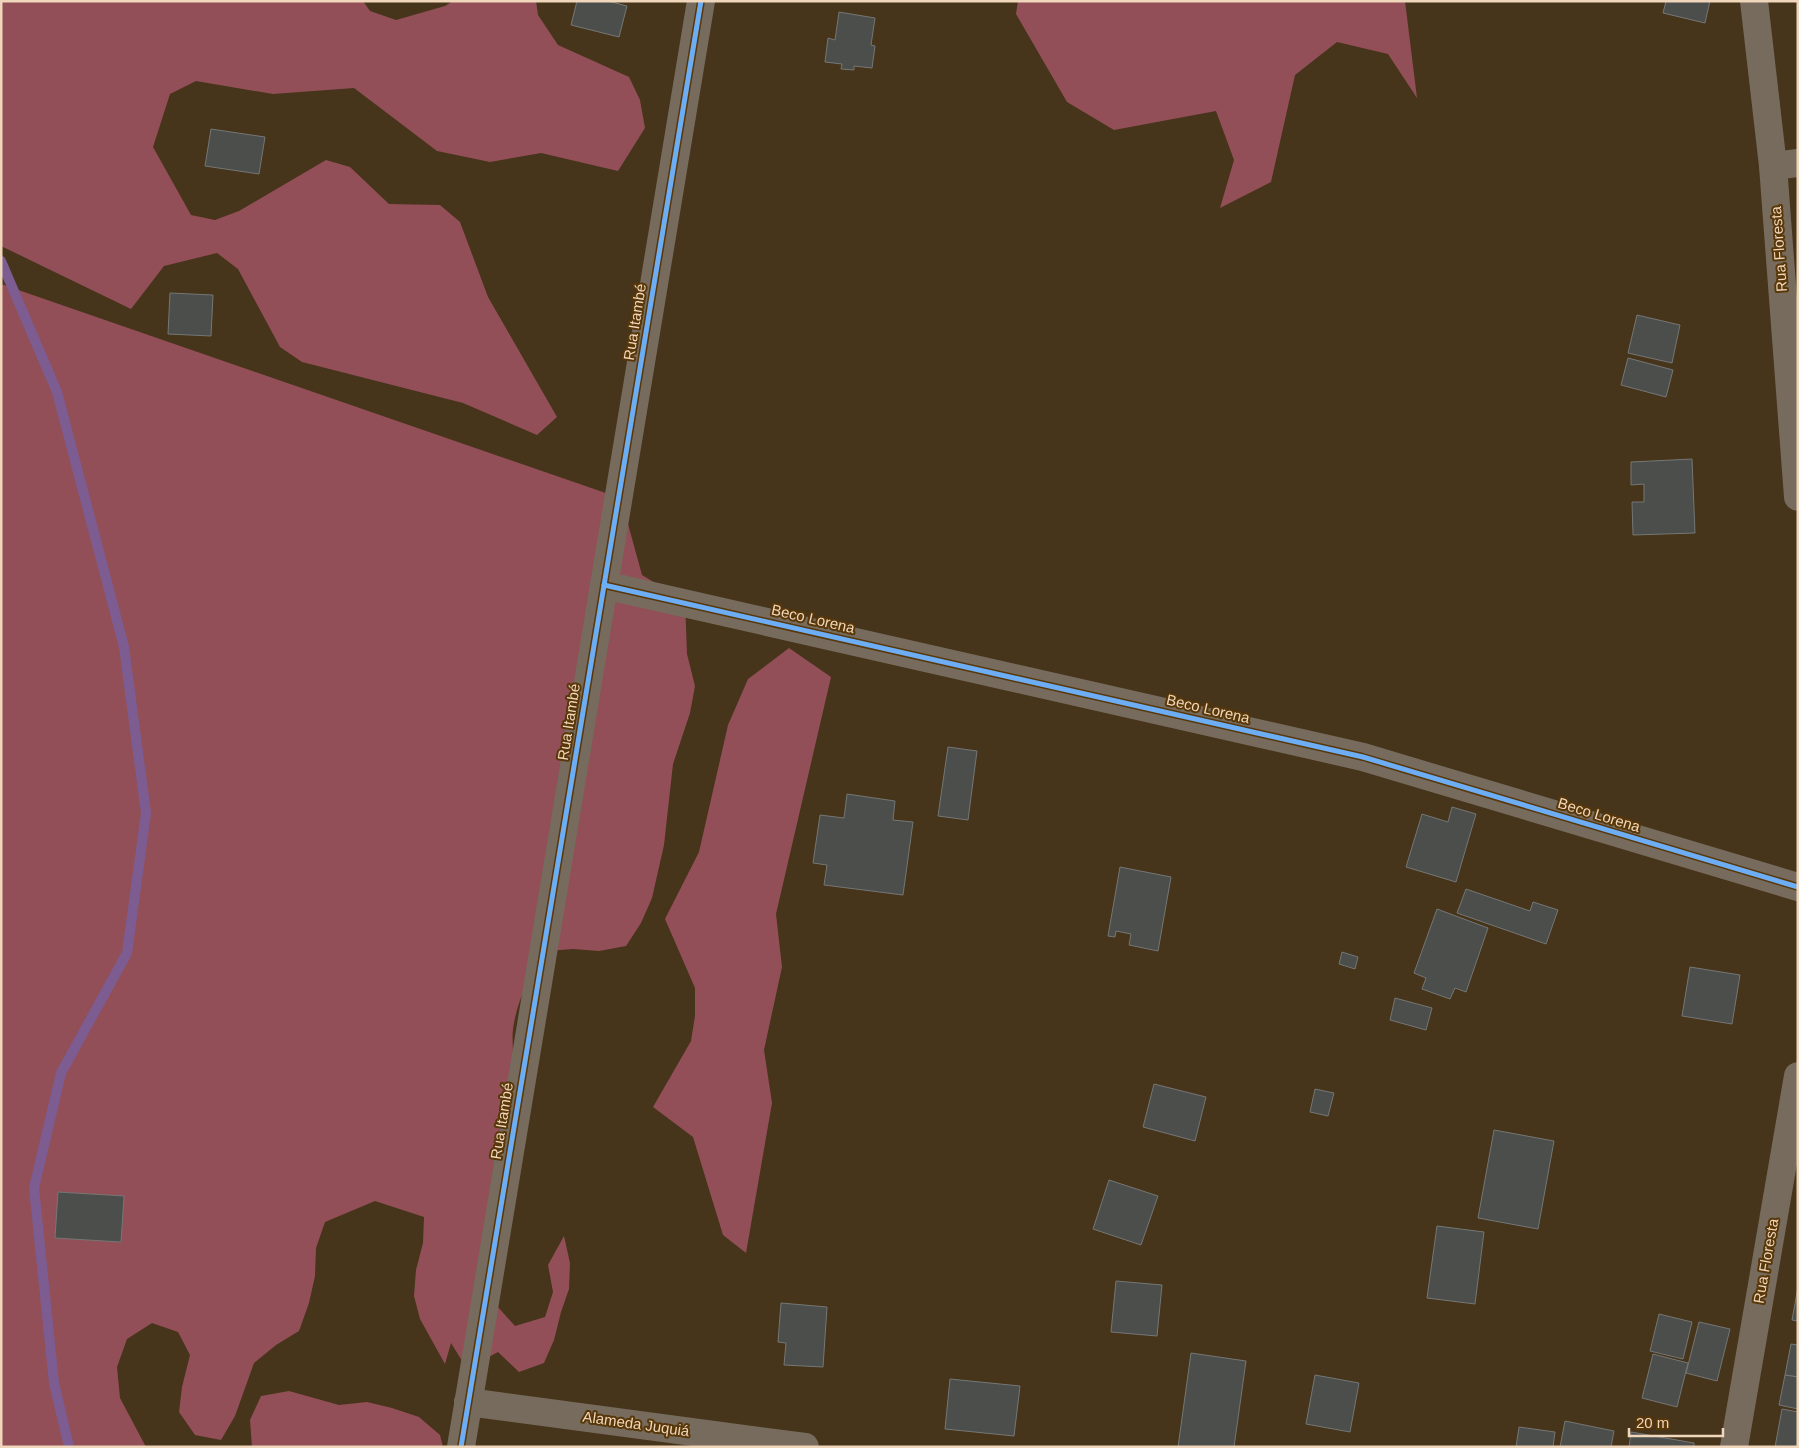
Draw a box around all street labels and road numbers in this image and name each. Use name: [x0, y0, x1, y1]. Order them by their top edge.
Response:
street label: Rua Floresta: [1767, 205, 1790, 292]
street label: Rua Itambé: [620, 282, 649, 362]
street label: Beco Lorena: [770, 601, 857, 637]
street label: Rua Itambé: [554, 682, 583, 762]
street label: Beco Lorena: [1165, 691, 1252, 727]
street label: Beco Lorena: [1556, 794, 1643, 835]
street label: Rua Itambé: [487, 1081, 516, 1161]
street label: Rua Floresta: [1750, 1217, 1781, 1305]
street label: Alameda Juquiá: [582, 1408, 691, 1439]

